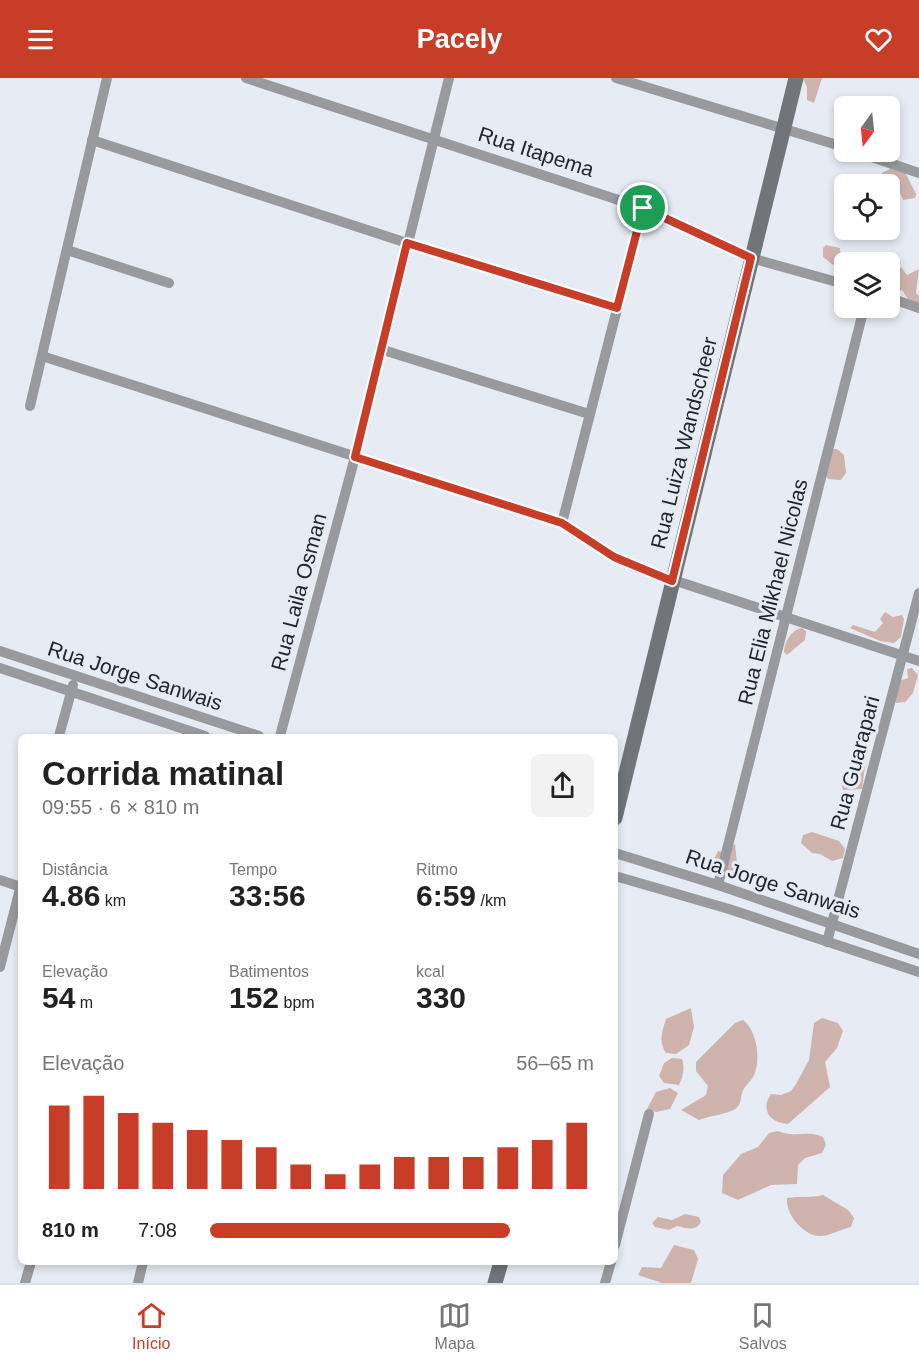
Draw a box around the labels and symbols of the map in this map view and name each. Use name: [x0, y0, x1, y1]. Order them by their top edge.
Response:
north arrow: [834, 96, 900, 162]
street label: Rua Itapema: [475, 122, 597, 181]
pin: [617, 182, 668, 233]
street label: Rua Luiza Wandscheer: [646, 335, 721, 551]
street label: Rua Elia Mikhael Nicolas: [733, 476, 812, 707]
street label: Rua Laila Osman: [266, 511, 331, 673]
street label: Rua Jorge Sanwais: [45, 636, 225, 715]
street label: Rua Guarapari: [826, 693, 883, 832]
street label: Rua Jorge Sanwais: [683, 844, 863, 923]

